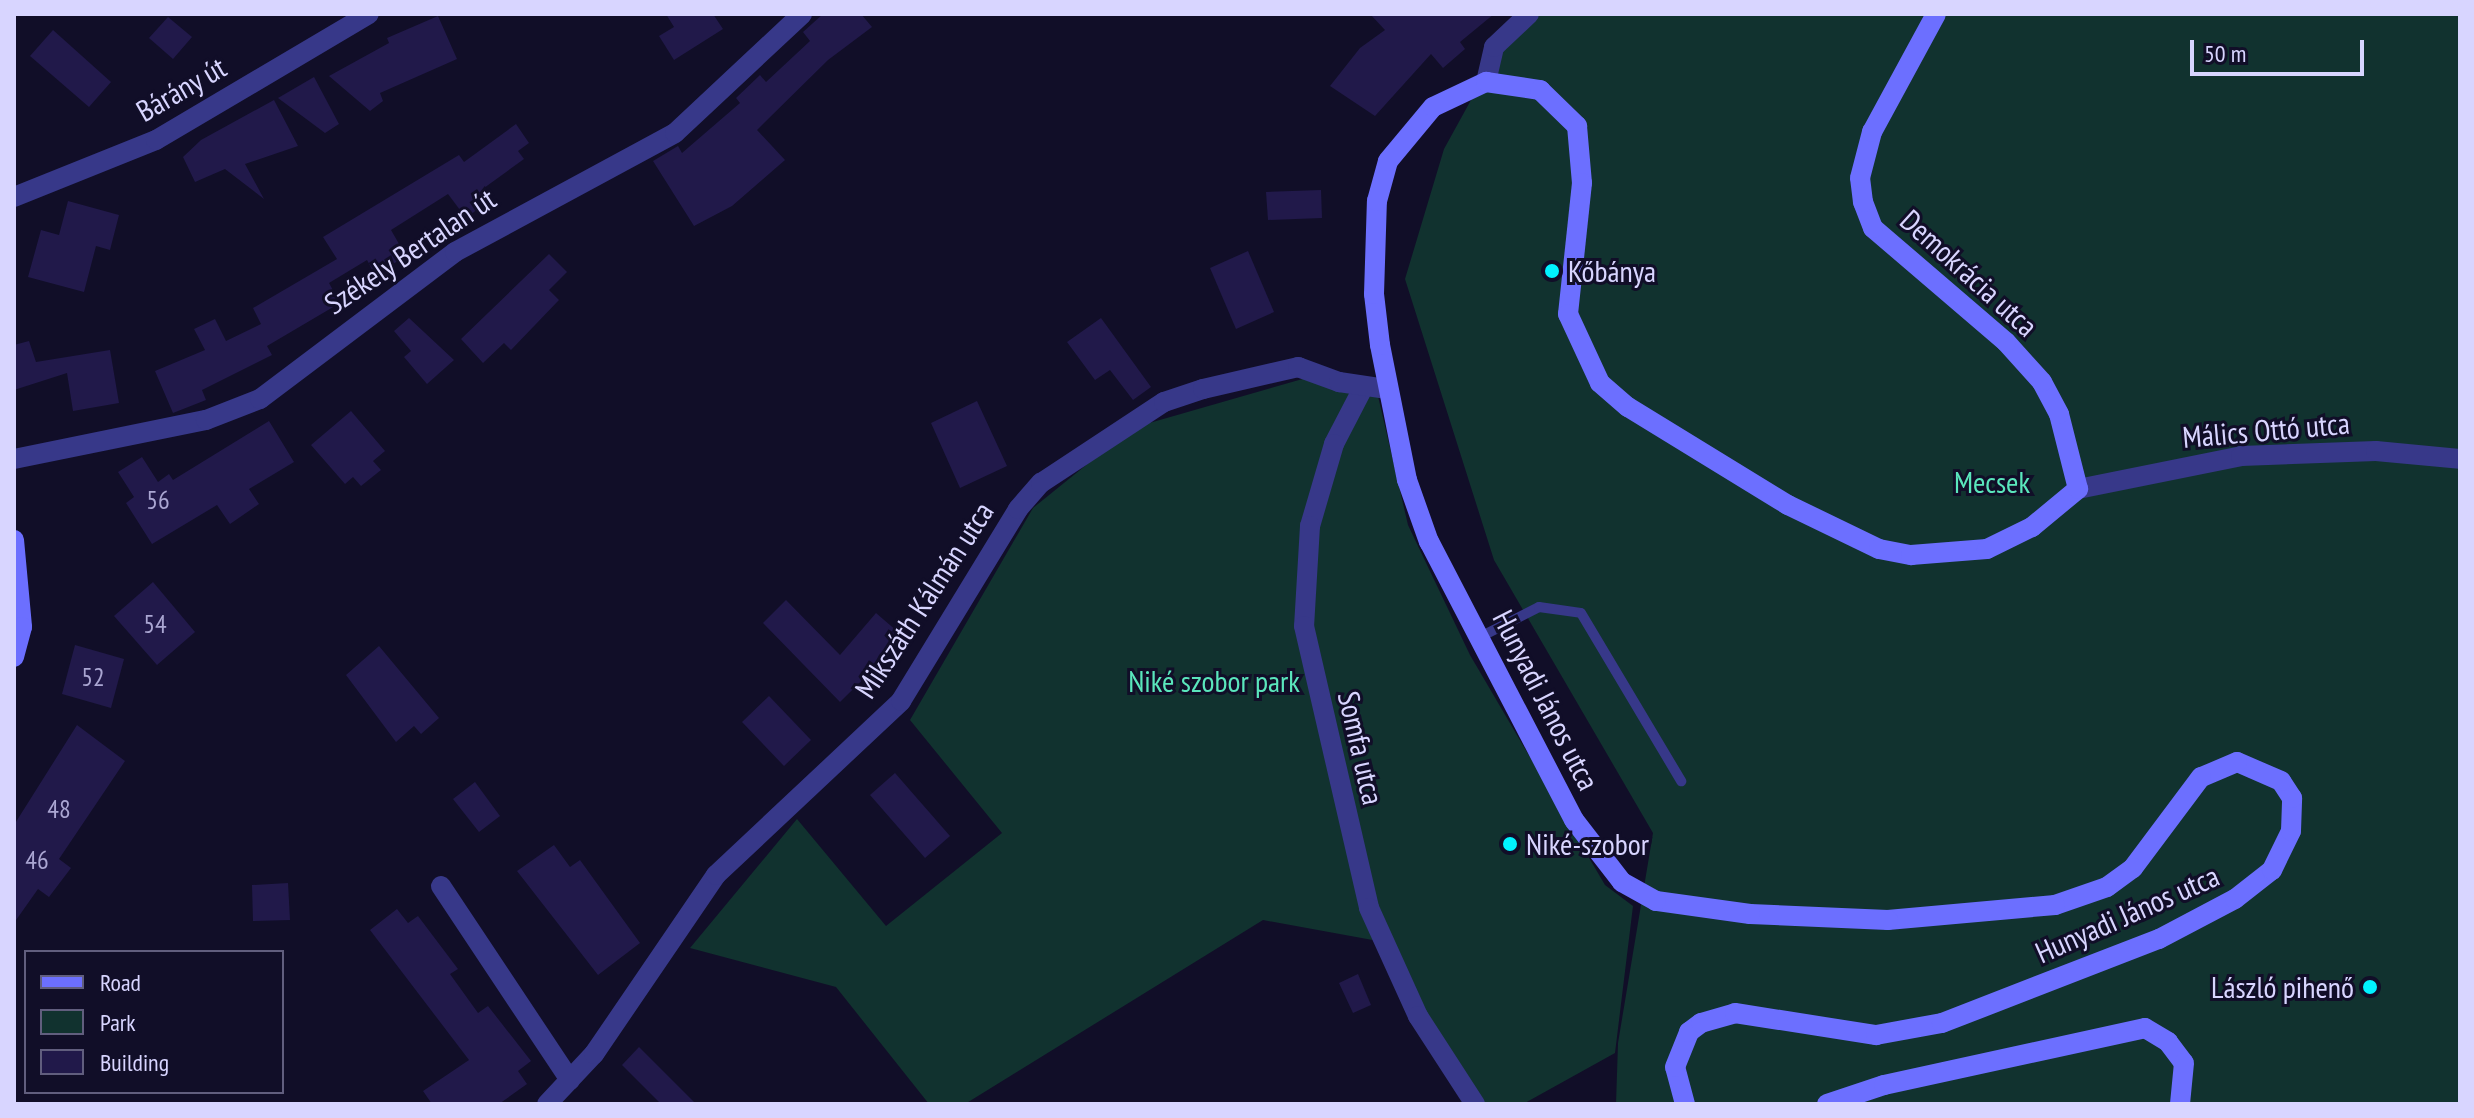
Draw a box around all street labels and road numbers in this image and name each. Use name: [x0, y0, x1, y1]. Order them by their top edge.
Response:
street label: Bárány út: [129, 49, 233, 129]
street label: Székely Bertalan út: [317, 180, 503, 322]
street label: Demokrácia utca: [1893, 202, 2045, 344]
street label: Málics Ottó utca: [2181, 405, 2351, 455]
street label: Mikszáth Kálmán utca: [847, 495, 1001, 705]
street label: Hunyadi János utca: [1485, 604, 1607, 796]
street label: Somfa utca: [1331, 688, 1391, 808]
street label: Hunyadi János utca: [2030, 857, 2224, 971]

